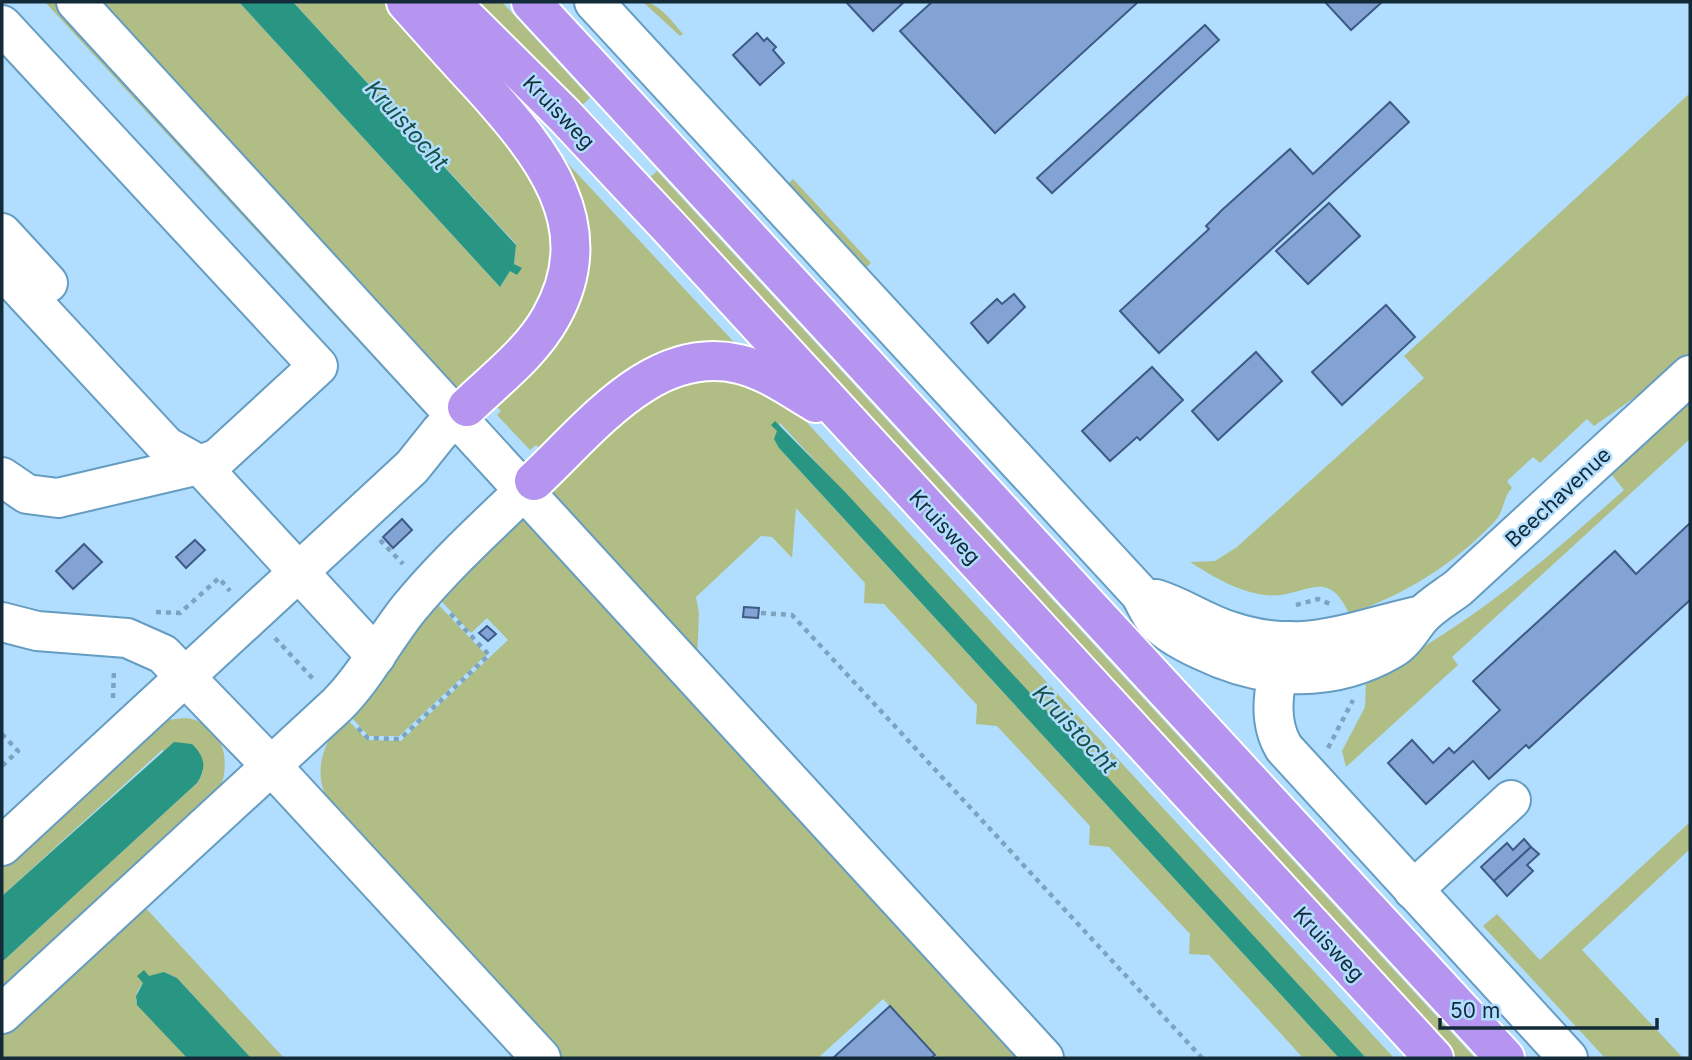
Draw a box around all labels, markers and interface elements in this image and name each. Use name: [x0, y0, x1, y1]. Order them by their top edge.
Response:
street label: Kruisweg: [518, 70, 600, 154]
water label: Kruistocht: [360, 74, 455, 176]
street label: Beechavenue: [1500, 442, 1616, 552]
street label: Kruisweg: [904, 485, 986, 569]
water label: Kruistocht: [1027, 679, 1123, 779]
street label: Kruisweg: [1288, 902, 1370, 986]
scale bar: [1440, 986, 1657, 1030]
text: 50 m: [1450, 998, 1500, 1023]

